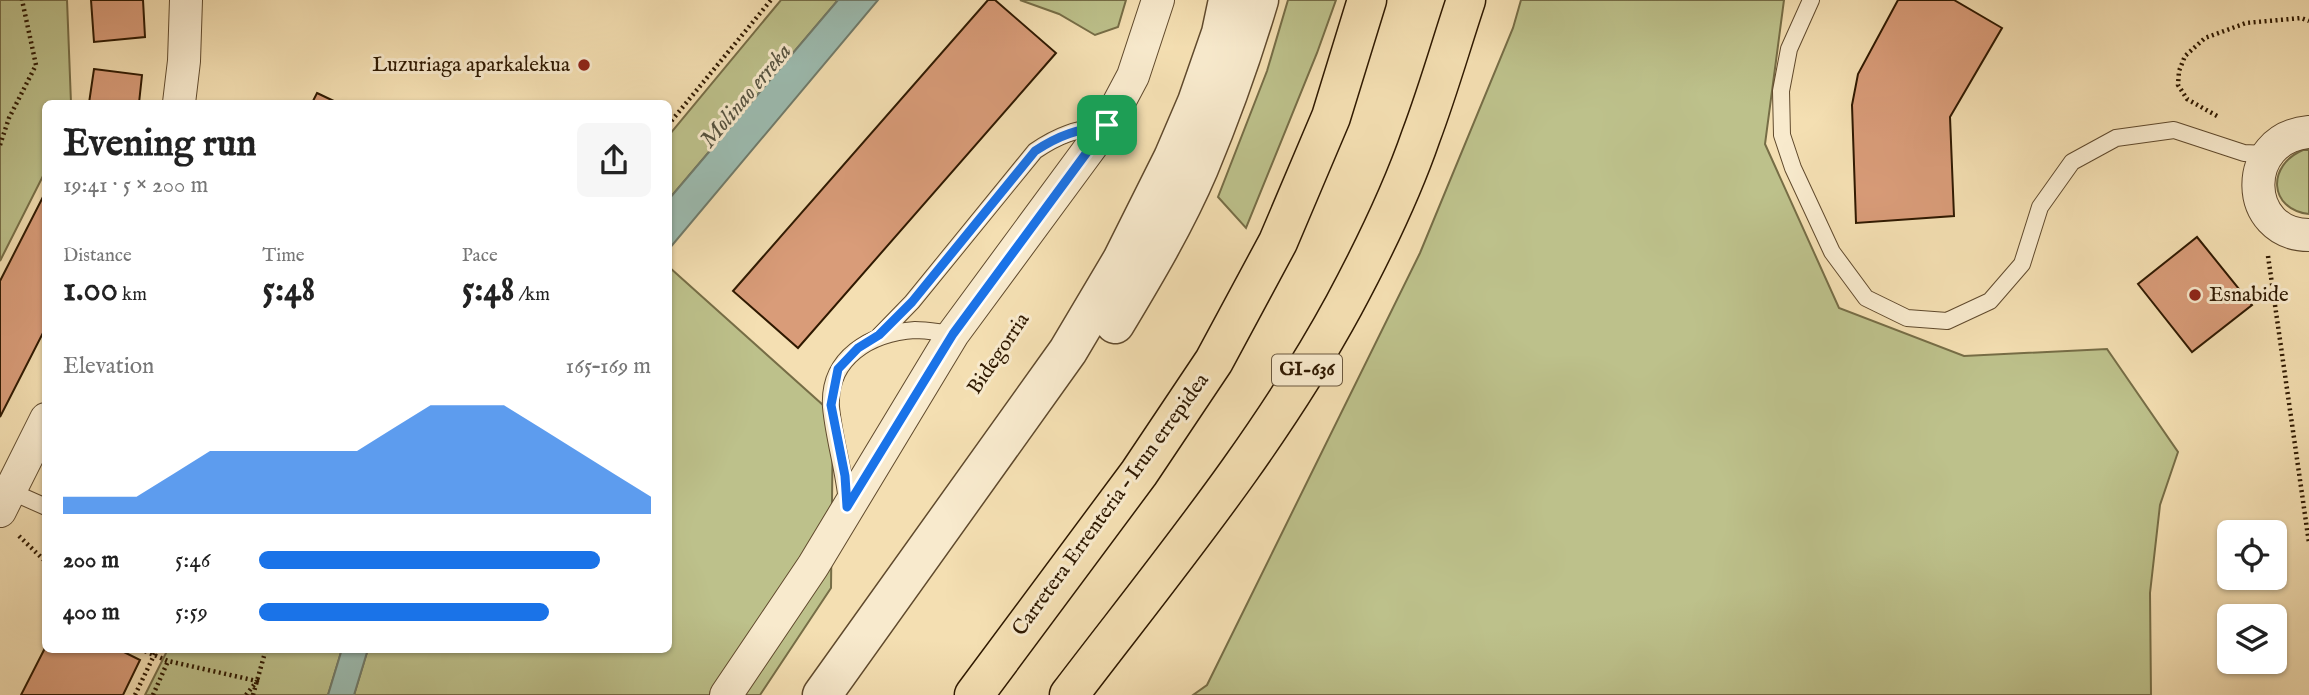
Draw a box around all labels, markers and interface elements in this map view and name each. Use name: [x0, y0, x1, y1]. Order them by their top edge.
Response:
water label: Molinao erreka: [694, 38, 798, 154]
place label: Luzuriaga aparkalekua: [372, 52, 571, 79]
marker: Luzuriaga aparkalekua: [576, 57, 592, 73]
pin: [1077, 95, 1137, 155]
icon: arrive: [1088, 106, 1126, 144]
text: Evening run: [63, 121, 257, 169]
button: share: [577, 123, 651, 197]
text: 19:41 · 5 × 200 m: [63, 171, 208, 200]
text: Distance: [63, 244, 132, 268]
text: Time: [262, 244, 305, 268]
text: Pace: [462, 244, 498, 268]
text: 1.00: [63, 268, 118, 313]
text: 5:48: [262, 268, 315, 313]
text: 5:48: [462, 268, 514, 313]
place label: Esnabide: [2209, 282, 2289, 309]
text: km: [118, 283, 147, 307]
text: /km: [514, 283, 550, 307]
marker: Esnabide: [2187, 287, 2203, 303]
street label: Bidegorria: [962, 307, 1037, 400]
text: Elevation: [63, 352, 154, 381]
text: 165–169 m: [566, 352, 651, 381]
road number: GI-636: [1272, 354, 1342, 386]
street label: Carretera Errenteria – Irun errepidea: [1007, 368, 1216, 642]
map controls: [2217, 520, 2287, 674]
button: locate: [2217, 520, 2287, 590]
text: 200 m: [63, 546, 119, 575]
text: 5:46: [175, 546, 210, 575]
text: 400 m: [63, 598, 120, 627]
text: 5:59: [175, 598, 208, 627]
button: layers: [2217, 604, 2287, 674]

